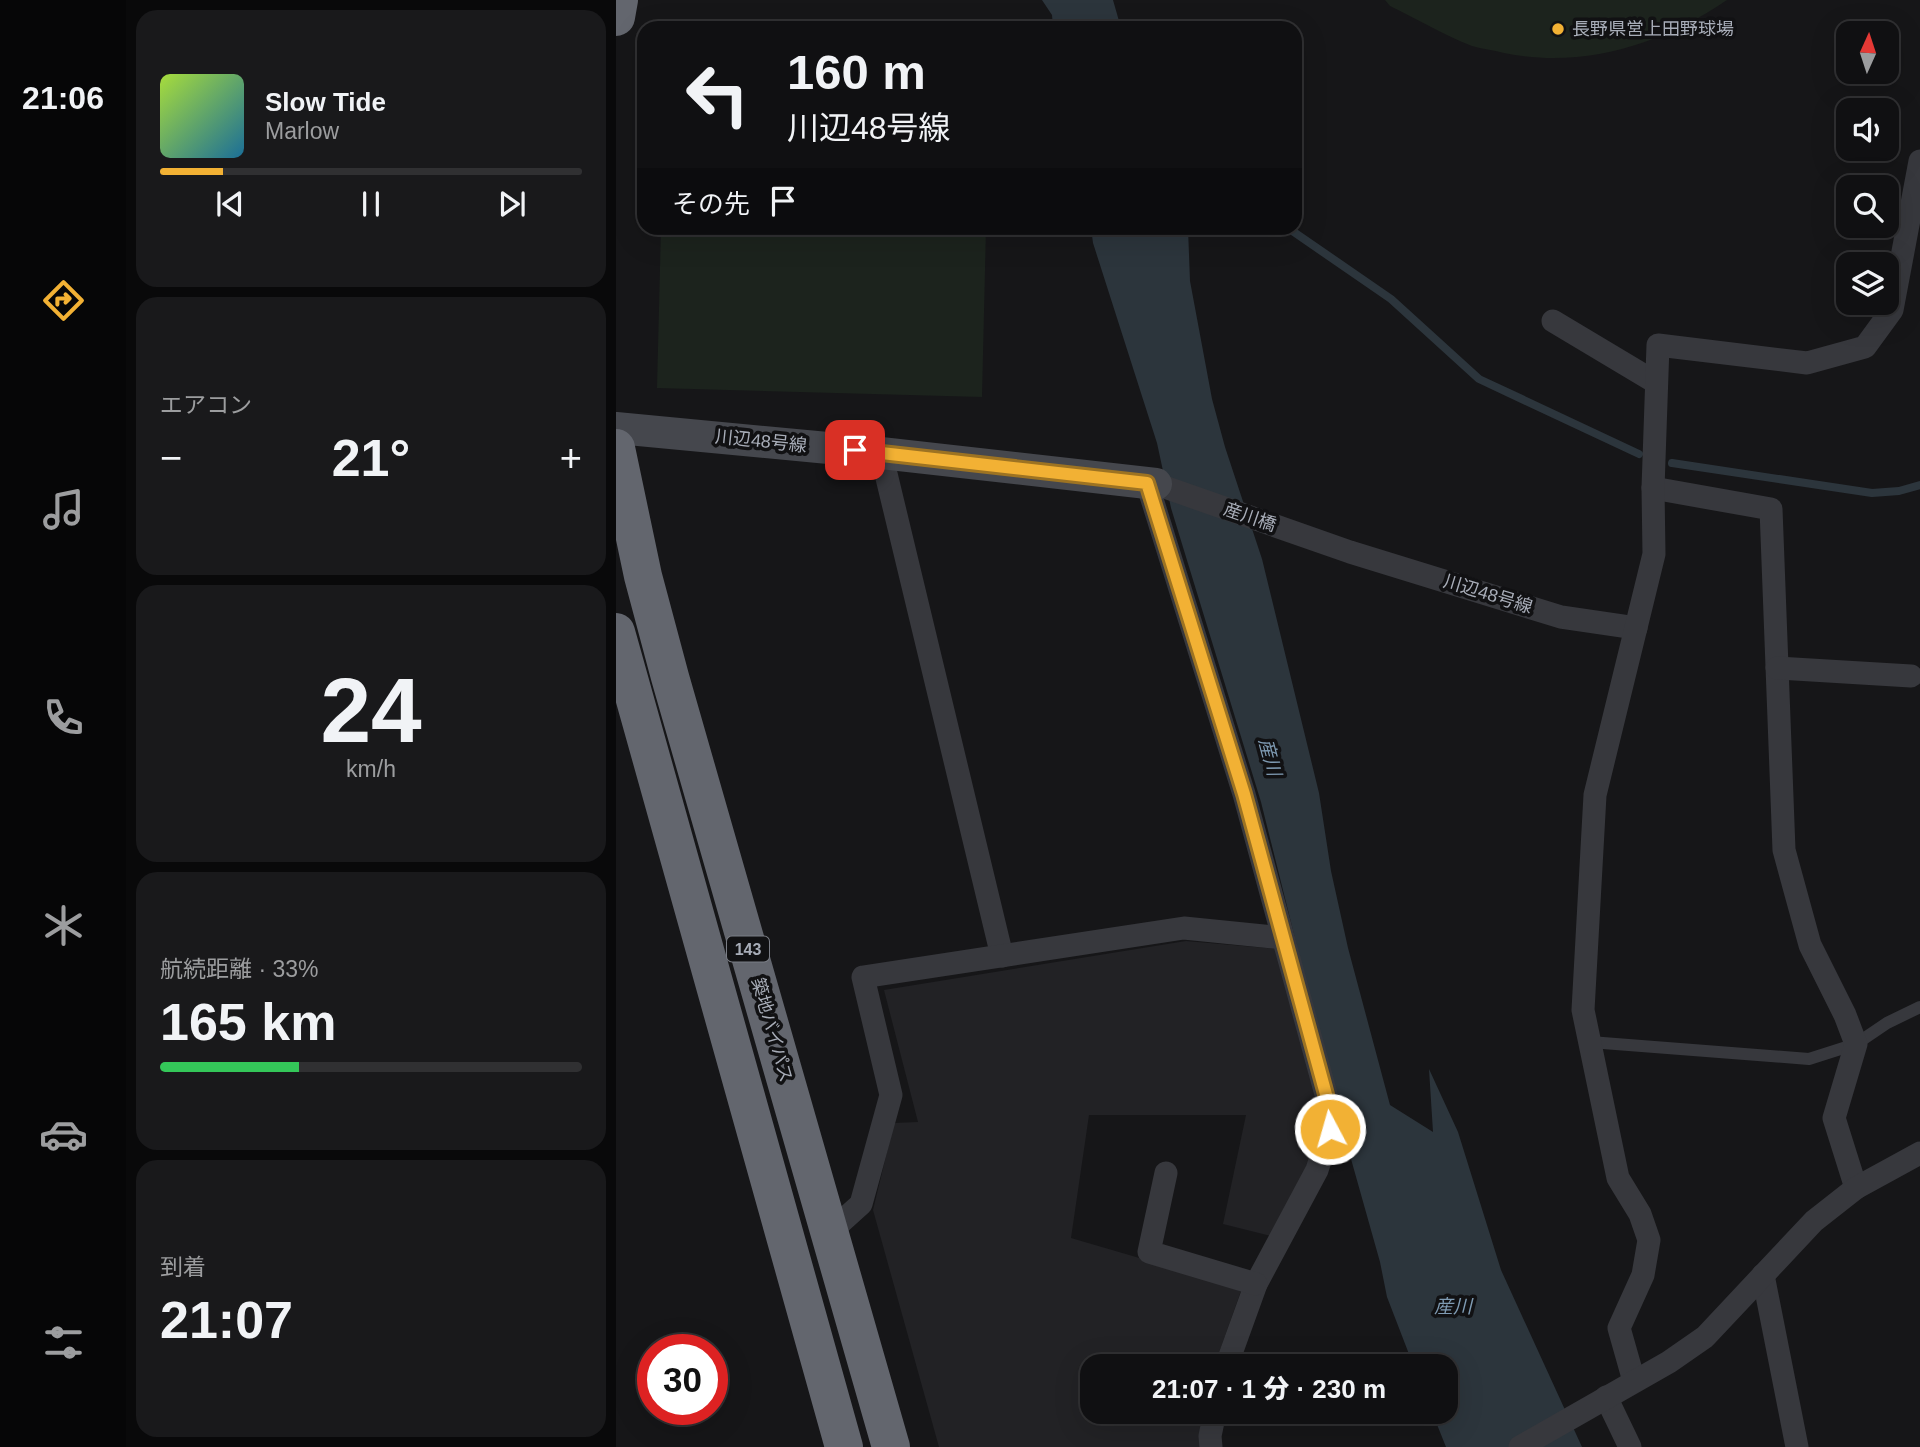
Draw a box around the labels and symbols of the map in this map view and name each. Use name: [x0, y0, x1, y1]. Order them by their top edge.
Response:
place label: 長野県営上田野球場: [1572, 19, 1734, 39]
marker: 長野県営上田野球場: [1550, 21, 1566, 37]
north arrow: [1836, 21, 1899, 84]
pin: [825, 420, 885, 480]
street label: 川辺48号線: [714, 426, 808, 456]
street label: 産川橋: [1221, 499, 1279, 535]
street label: 川辺48号線: [1441, 571, 1535, 617]
water label: 産川: [1255, 736, 1286, 780]
road number: 143: [727, 937, 769, 962]
street label: 築地バイパス: [748, 976, 796, 1084]
position arrow: [1293, 1092, 1367, 1166]
water label: 産川: [1434, 1296, 1474, 1317]
speed limit sign: 30: [637, 1334, 728, 1425]

